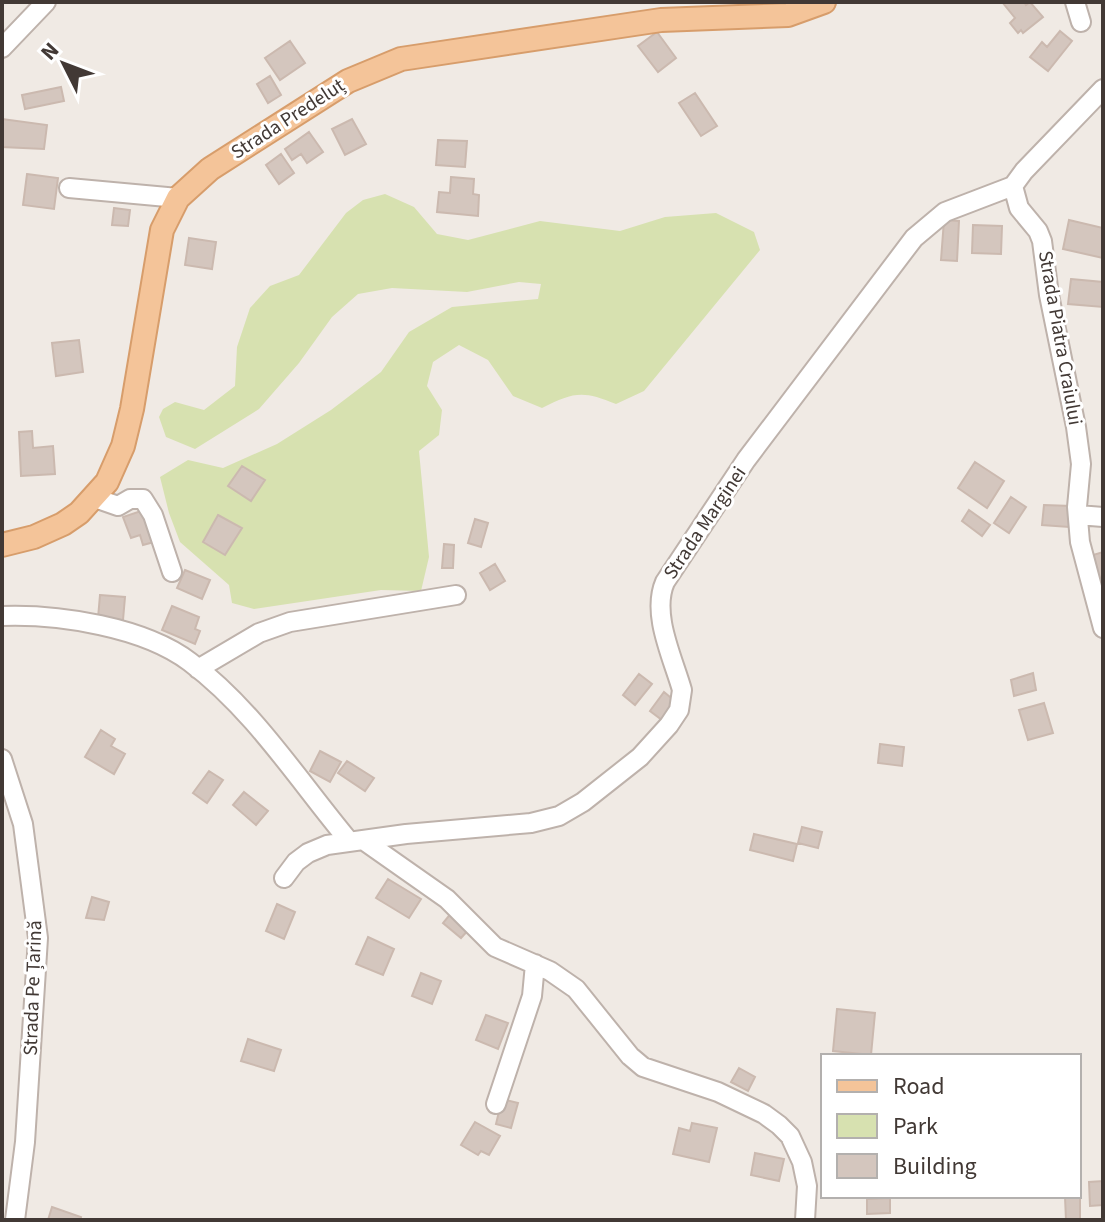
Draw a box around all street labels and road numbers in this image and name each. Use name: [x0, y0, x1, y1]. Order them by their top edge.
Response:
street label: Strada Predeluț: [226, 72, 351, 166]
street label: Strada Piatra Craiului: [1031, 249, 1089, 427]
street label: Strada Marginei: [657, 461, 753, 585]
street label: Strada Pe Țarină: [17, 920, 49, 1056]

